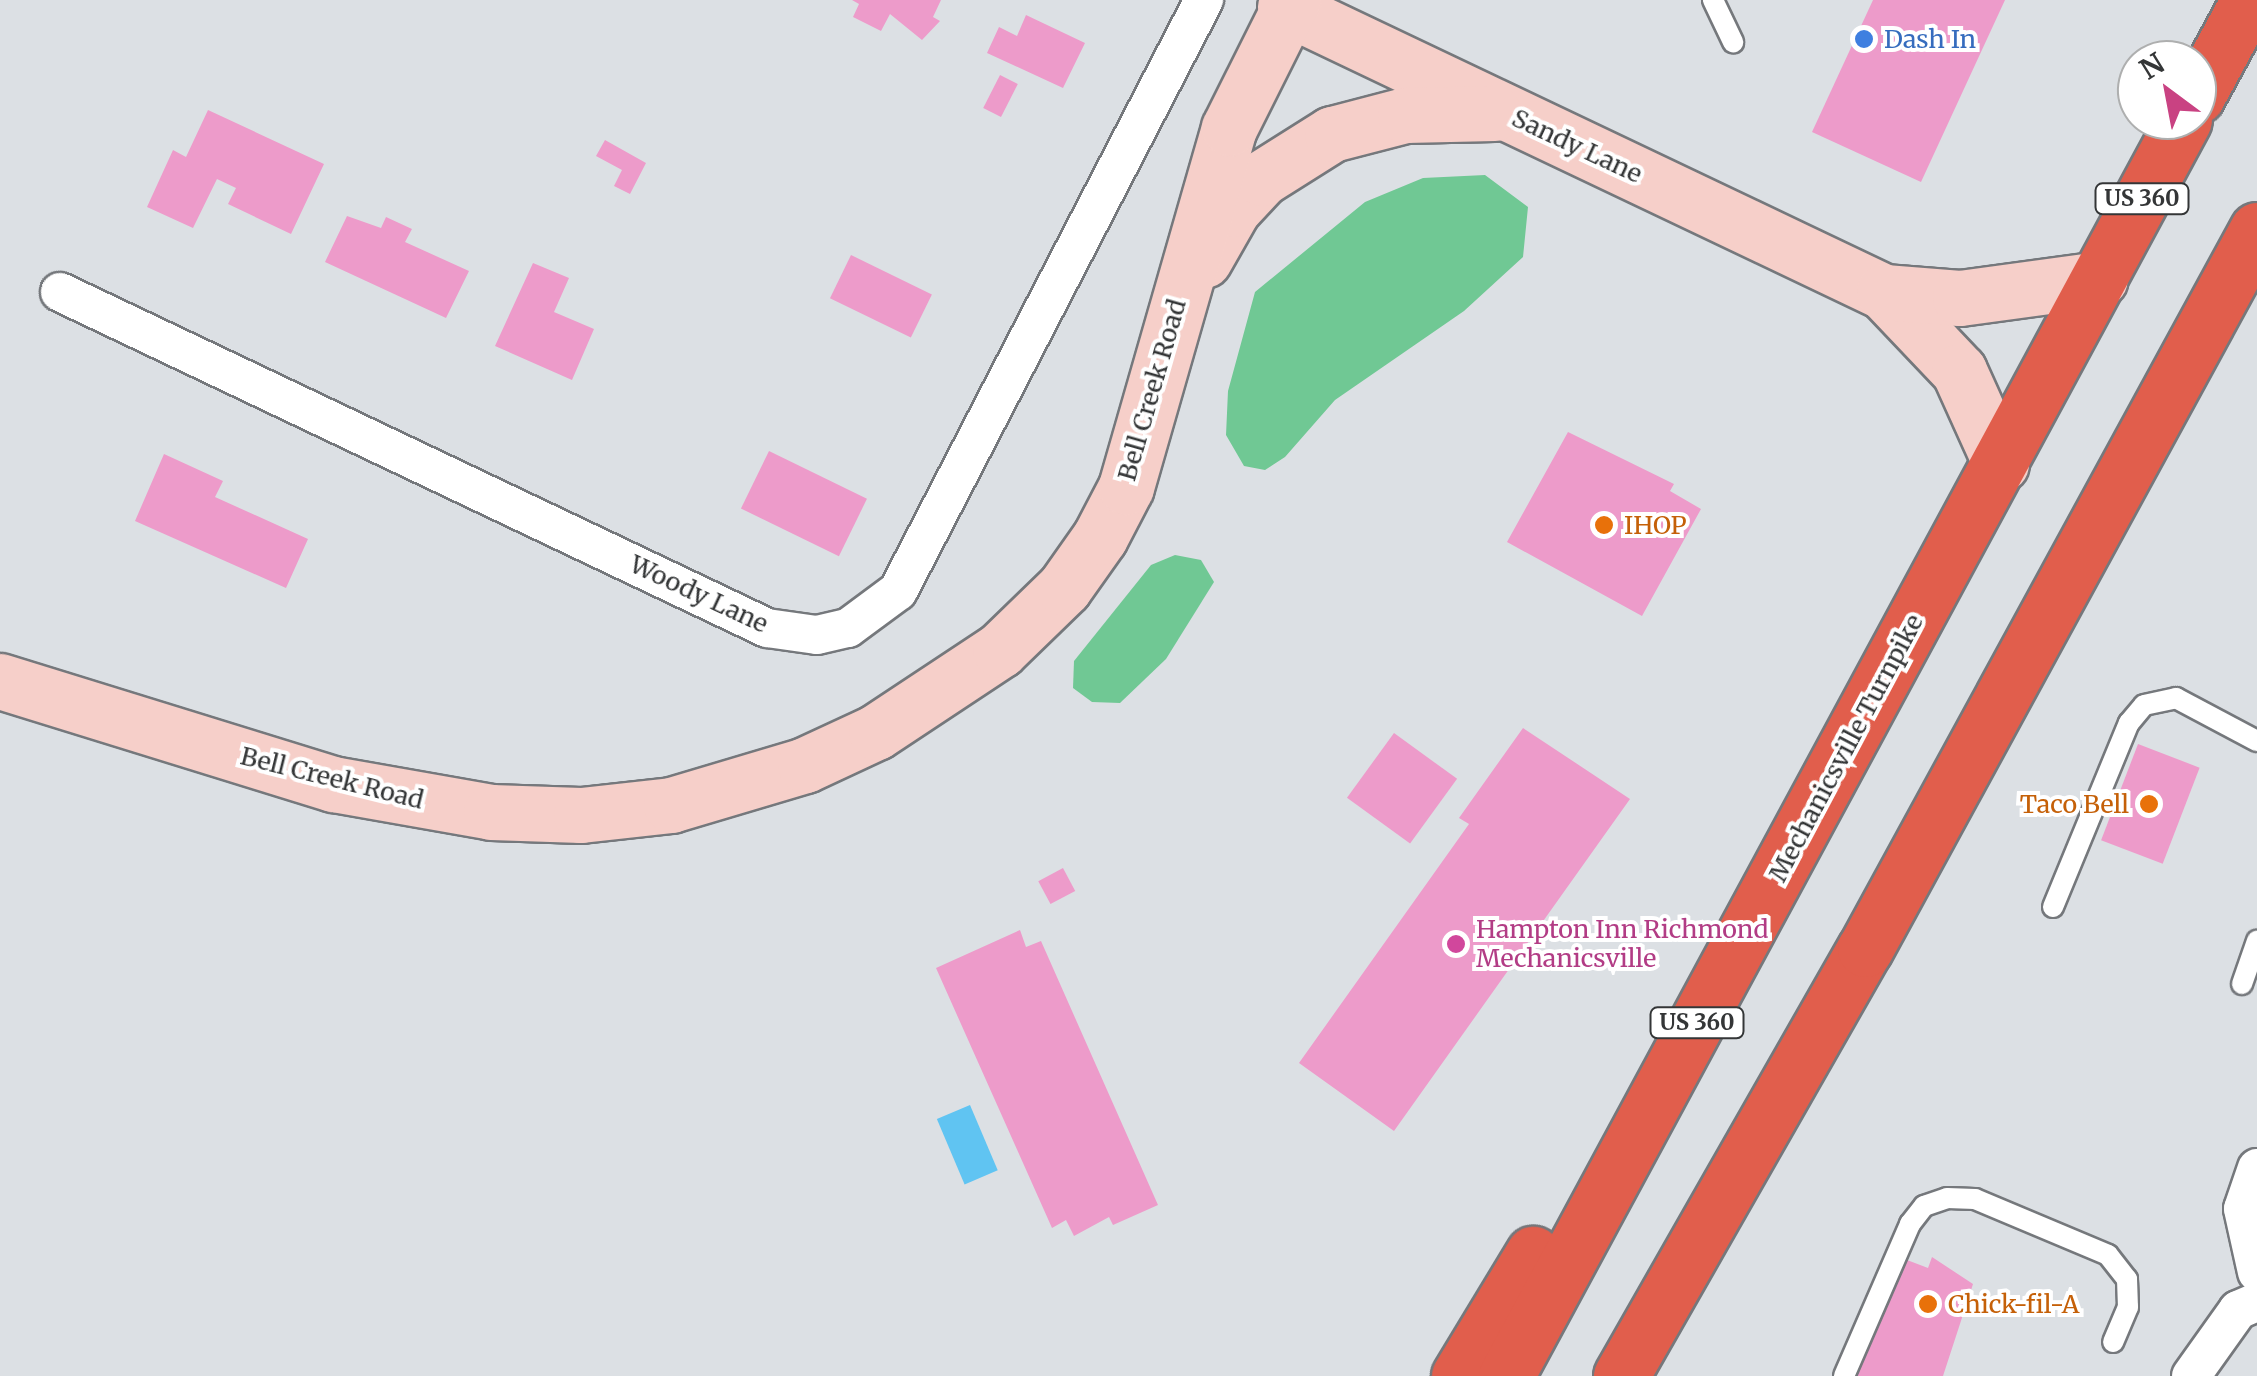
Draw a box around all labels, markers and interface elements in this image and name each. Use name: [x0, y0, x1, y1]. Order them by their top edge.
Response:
place label: Dash In: [1884, 24, 1976, 54]
marker: Dash In: [1853, 28, 1875, 50]
north arrow: [2117, 40, 2217, 140]
text: N: [2133, 45, 2171, 87]
street label: Sandy Lane: [1507, 103, 1647, 189]
road number: US 360: [2094, 182, 2190, 216]
street label: Bell Creek Road: [1112, 296, 1192, 484]
place label: IHOP: [1624, 510, 1687, 540]
marker: IHOP: [1593, 514, 1615, 536]
street label: Woody Lane: [625, 549, 773, 639]
street label: Mechanicsville Turnpike: [1763, 609, 1929, 887]
street label: Bell Creek Road: [237, 741, 427, 815]
place label: Taco Bell: [2020, 789, 2129, 819]
marker: Taco Bell: [2138, 793, 2160, 815]
place label: Hampton Inn Richmond Mechanicsville: [1476, 915, 1768, 974]
marker: Hampton Inn Richmond Mechanicsville: [1445, 933, 1467, 955]
road number: US 360: [1650, 1006, 1744, 1040]
place label: Chick-fil-A: [1948, 1289, 2079, 1319]
marker: Chick-fil-A: [1917, 1293, 1939, 1315]

